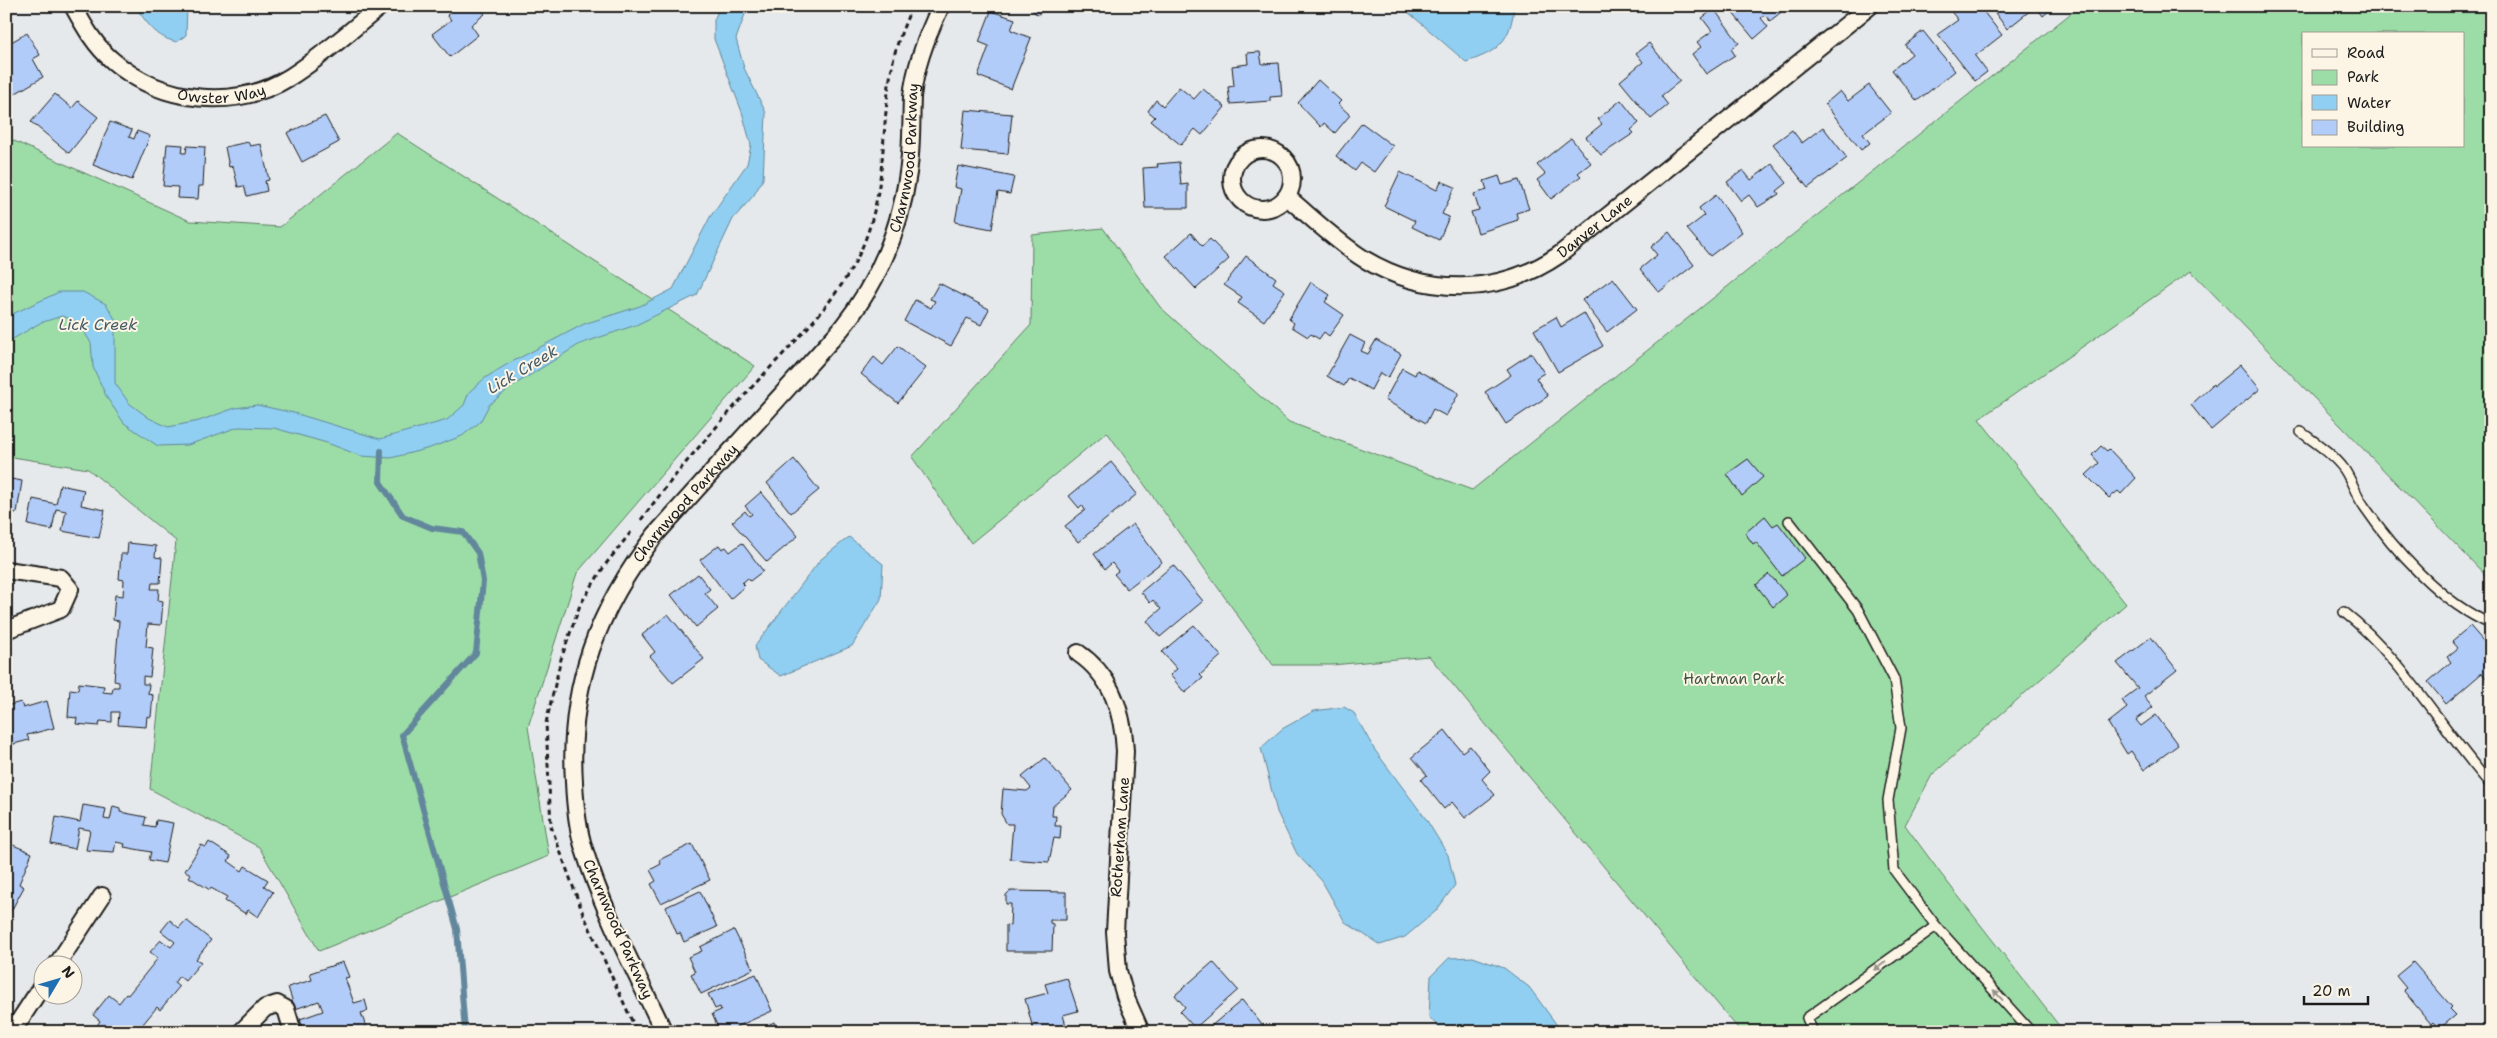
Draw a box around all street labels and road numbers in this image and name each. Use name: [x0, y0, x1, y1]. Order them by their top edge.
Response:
street label: Owster Way: [176, 80, 268, 108]
street label: Charnwood Parkway: [884, 82, 924, 235]
street label: Danver Lane: [1553, 190, 1636, 263]
street label: Charnwood Parkway: [628, 440, 743, 566]
street label: Rotherham Lane: [1106, 776, 1134, 898]
street label: Charnwood Parkway: [578, 856, 658, 1002]

